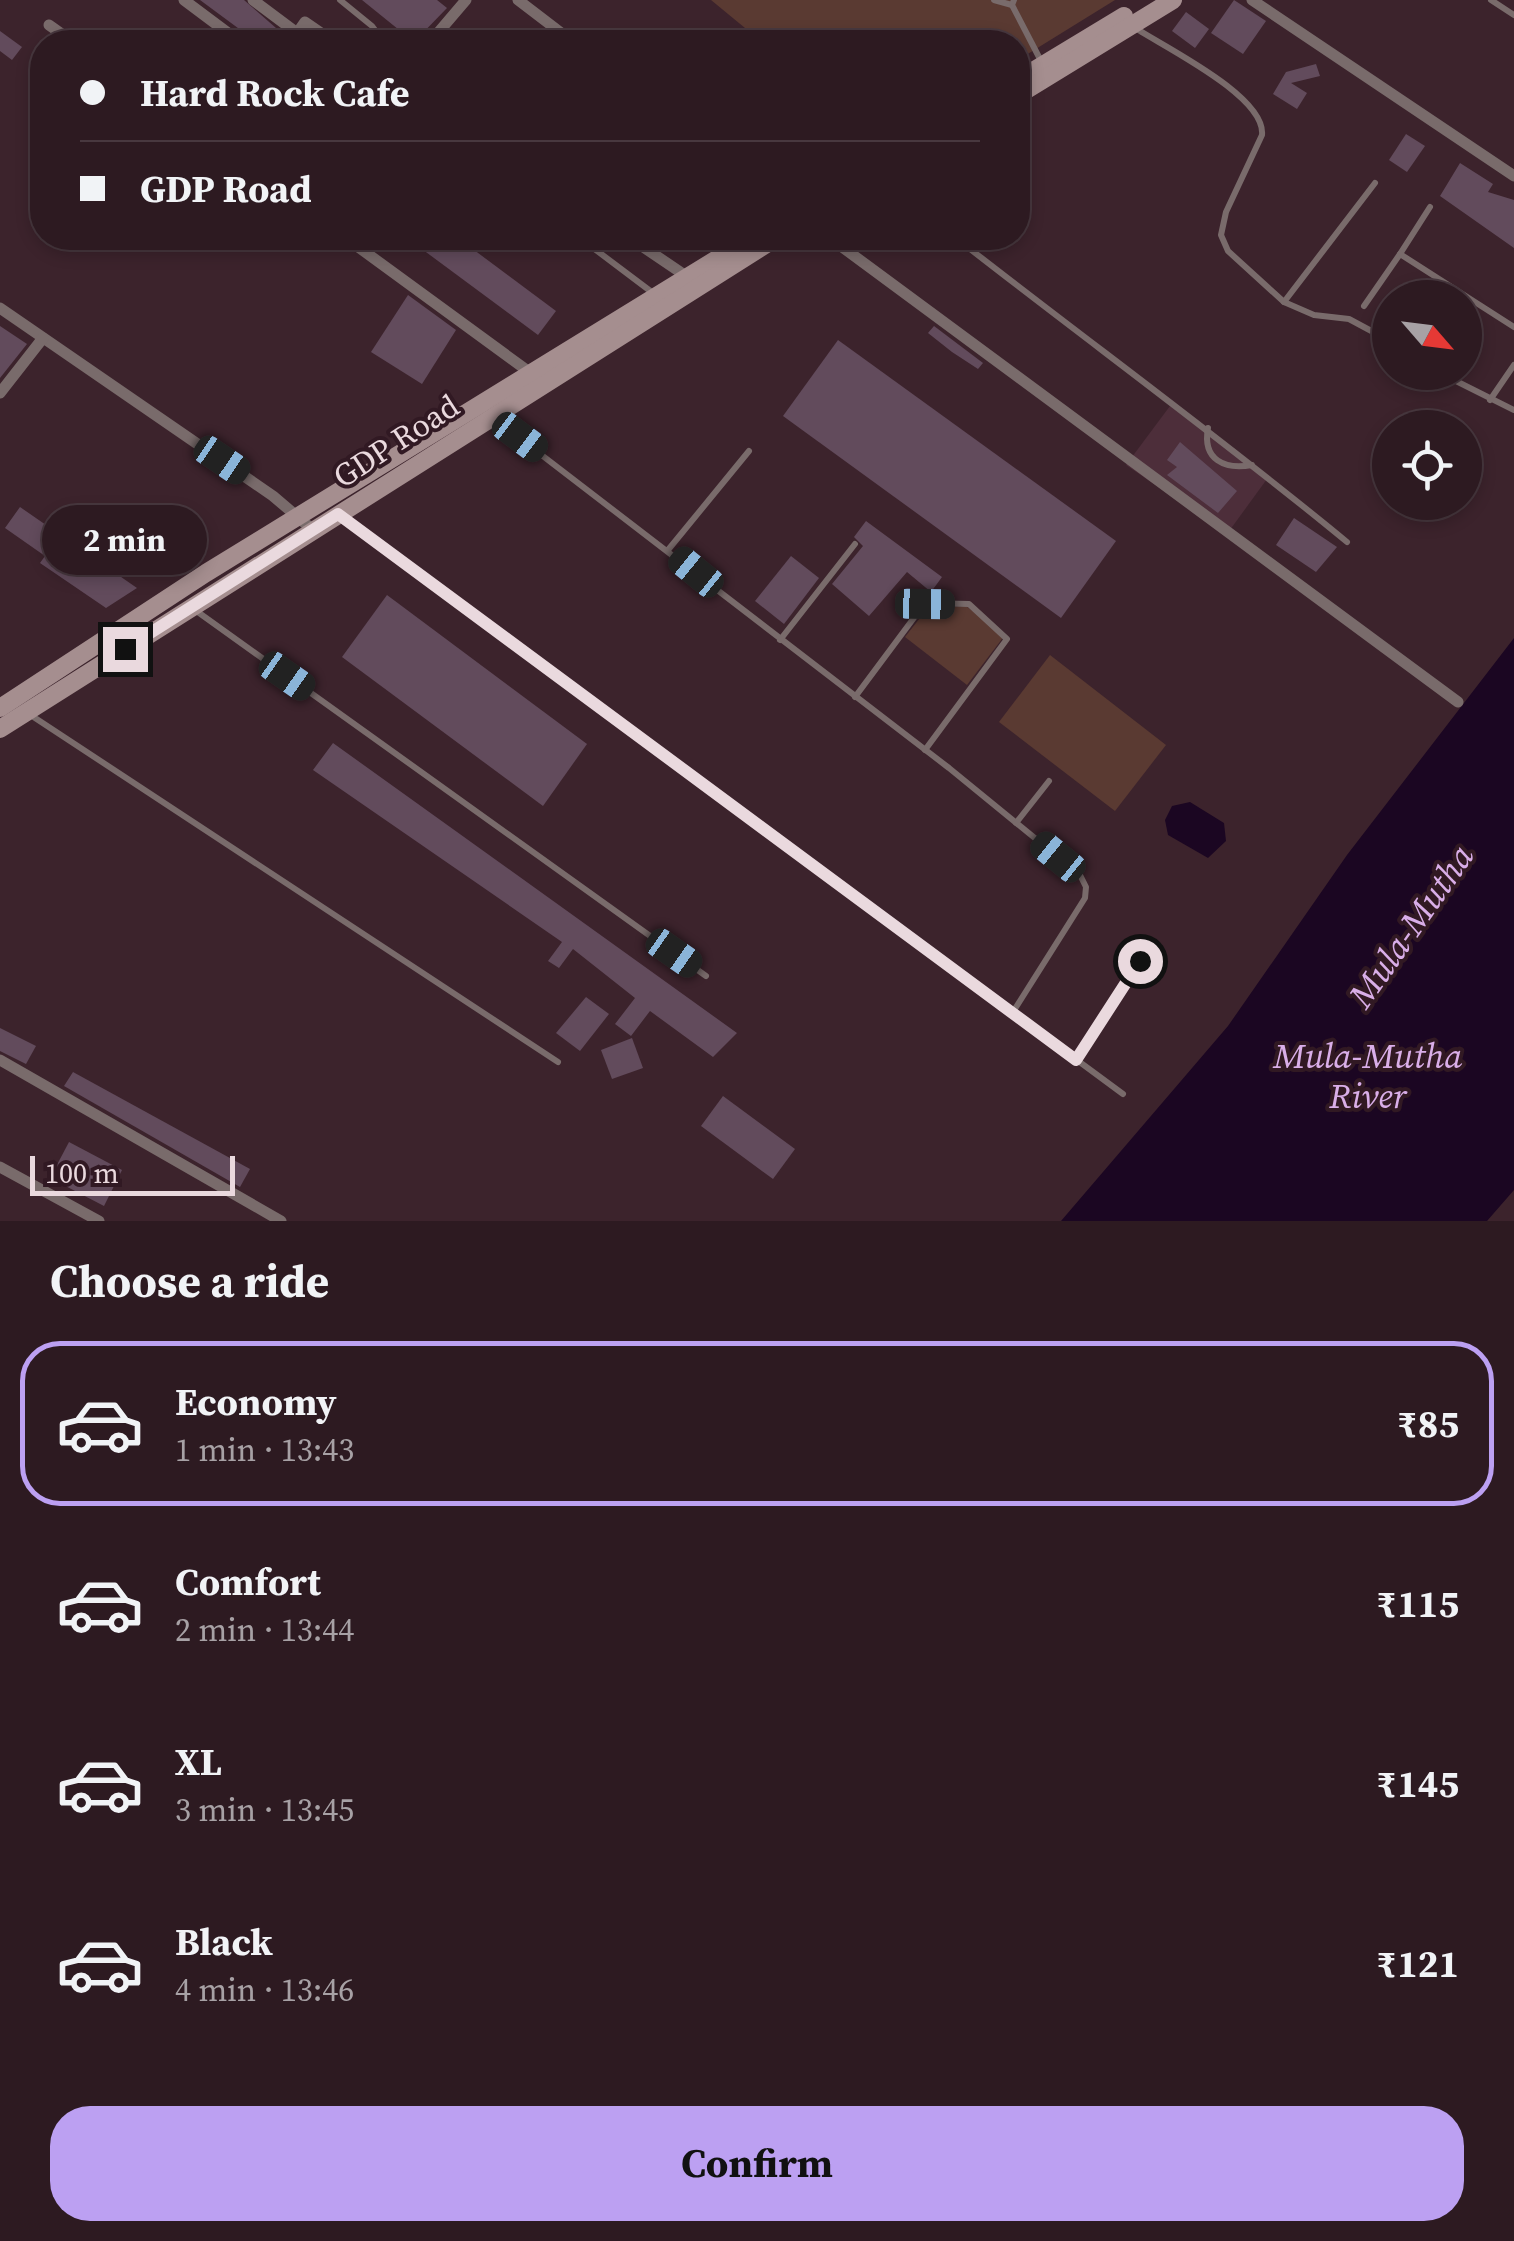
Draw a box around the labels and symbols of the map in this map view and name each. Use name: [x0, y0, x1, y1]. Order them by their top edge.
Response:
north arrow: [1372, 280, 1482, 390]
street label: GDP Road: [324, 384, 468, 498]
car: [487, 407, 553, 467]
car: [189, 431, 255, 489]
callout: 2 min: [42, 504, 208, 574]
car: [663, 541, 729, 603]
car: [895, 588, 955, 620]
route end: [103, 627, 148, 672]
car: [254, 647, 320, 705]
car: [1025, 826, 1091, 888]
water label: Mula-Mutha: [1337, 835, 1485, 1018]
car: [641, 924, 707, 982]
route start: [1118, 939, 1163, 984]
water label: Mula-Mutha River: [1272, 1032, 1463, 1120]
scale bar: [30, 1151, 235, 1196]

